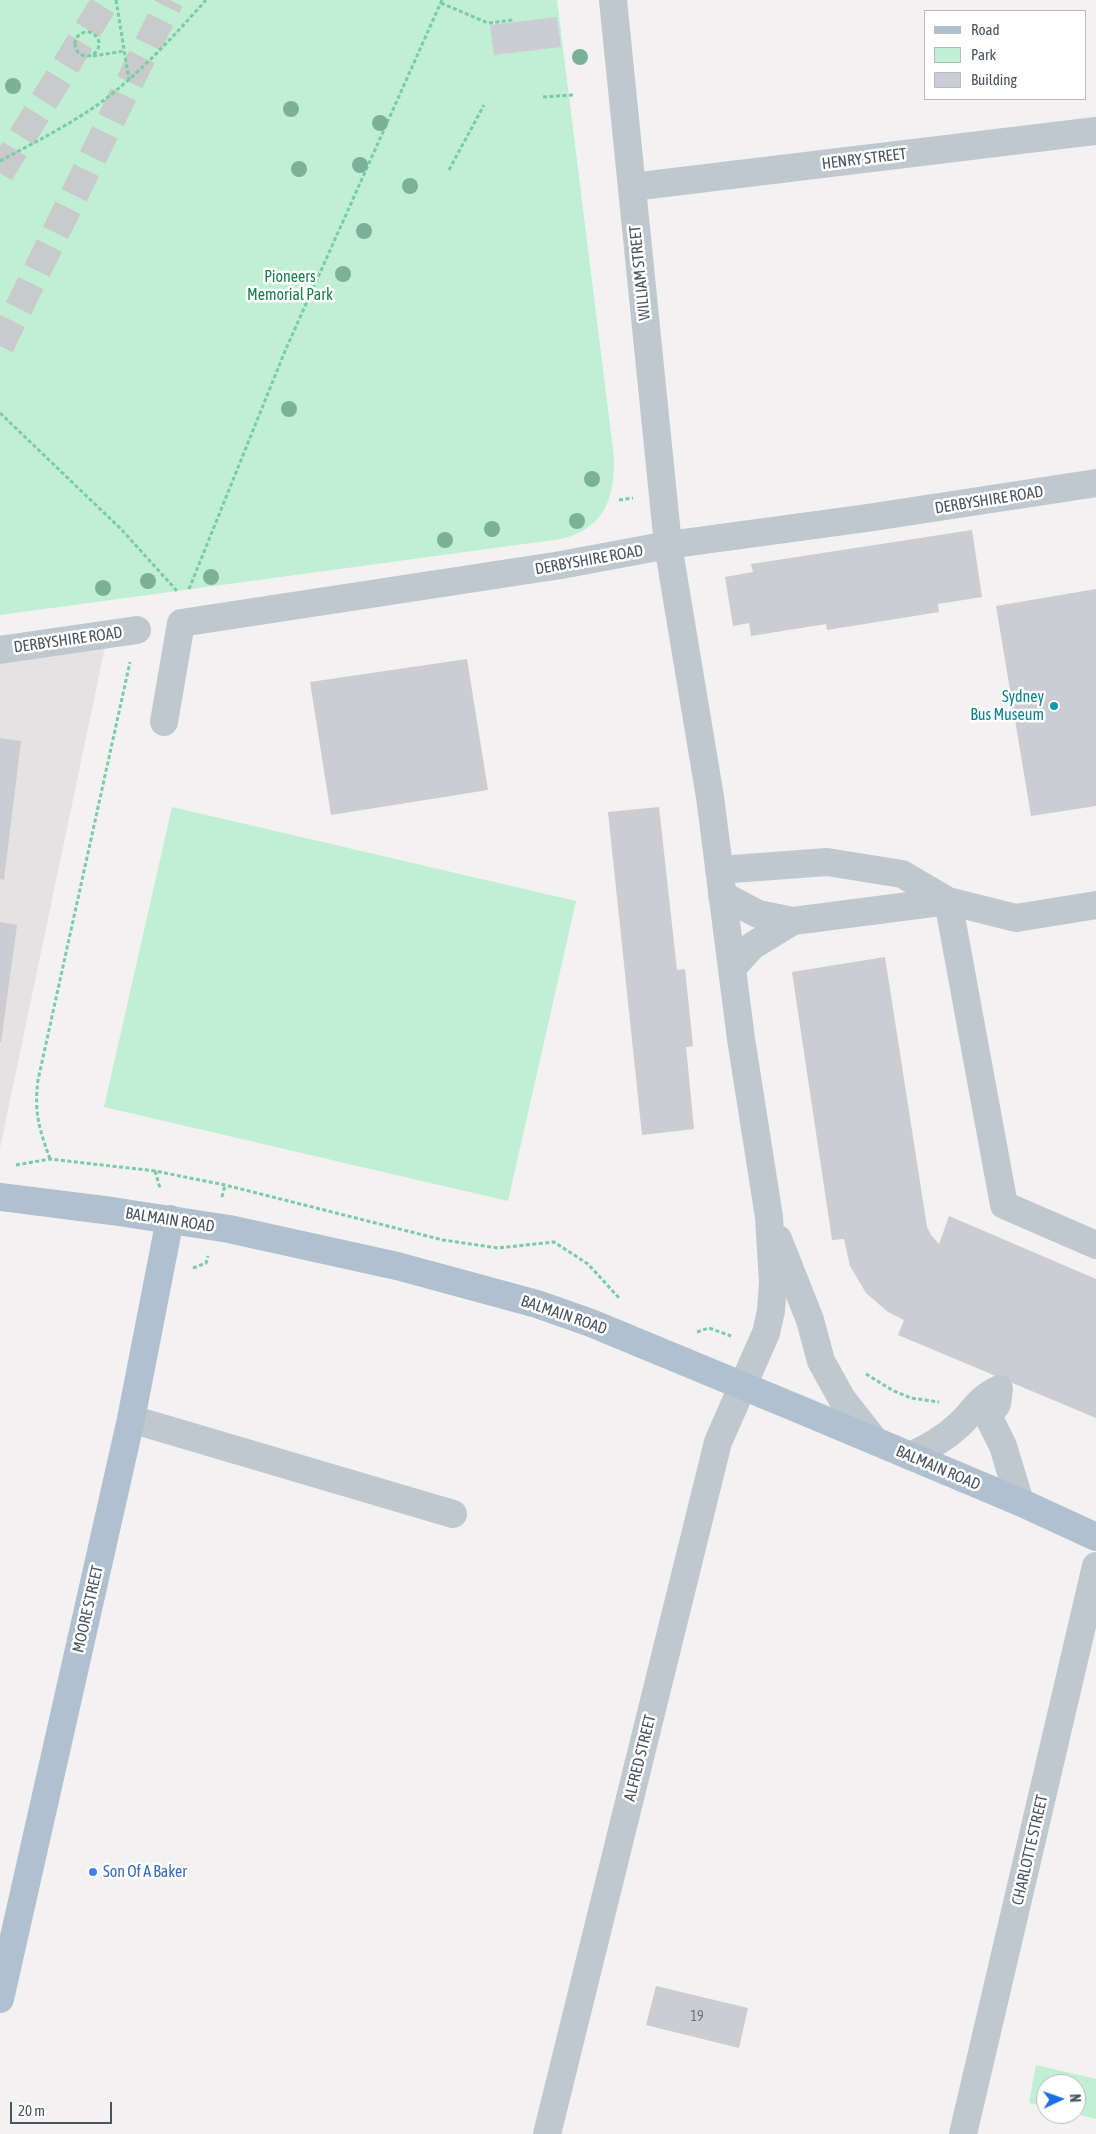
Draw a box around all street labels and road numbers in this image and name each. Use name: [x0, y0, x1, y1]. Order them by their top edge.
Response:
street label: HENRY STREET: [821, 144, 907, 174]
street label: WILLIAM STREET: [625, 225, 655, 321]
street label: DERBYSHIRE ROAD: [933, 482, 1045, 518]
street label: DERBYSHIRE ROAD: [533, 541, 645, 579]
street label: DERBYSHIRE ROAD: [12, 623, 124, 657]
street label: BALMAIN ROAD: [124, 1203, 216, 1237]
street label: BALMAIN ROAD: [518, 1291, 610, 1339]
street label: BALMAIN ROAD: [893, 1442, 983, 1494]
street label: MOORE STREET: [69, 1564, 107, 1654]
street label: ALFRED STREET: [620, 1713, 660, 1803]
street label: CHARLOTTE STREET: [1008, 1793, 1052, 1907]

